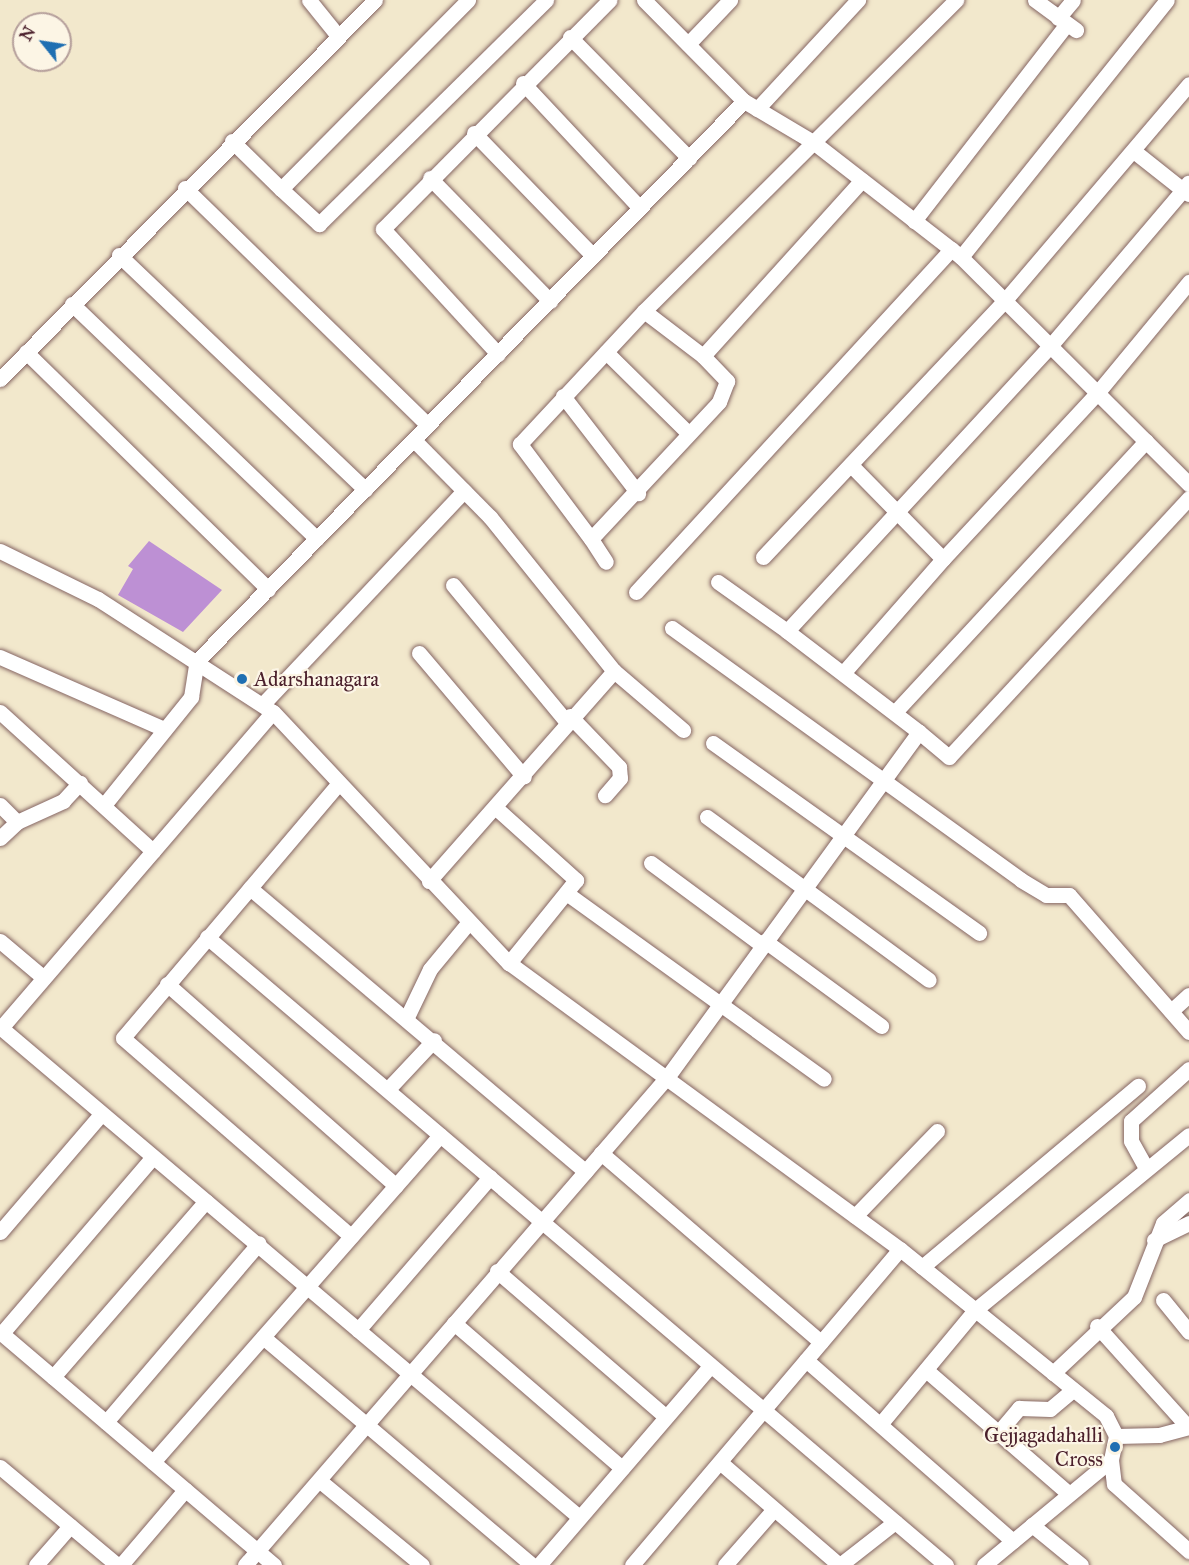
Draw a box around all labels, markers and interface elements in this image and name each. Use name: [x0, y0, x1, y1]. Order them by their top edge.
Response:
north arrow: [12, 12, 72, 72]
text: N: [16, 23, 39, 44]
place label: Adarshanagara: [254, 666, 379, 692]
marker: Adarshanagara: [235, 672, 249, 686]
place label: Gejjagadahalli Cross: [984, 1422, 1103, 1472]
marker: Gejjagadahalli Cross: [1108, 1440, 1122, 1454]

